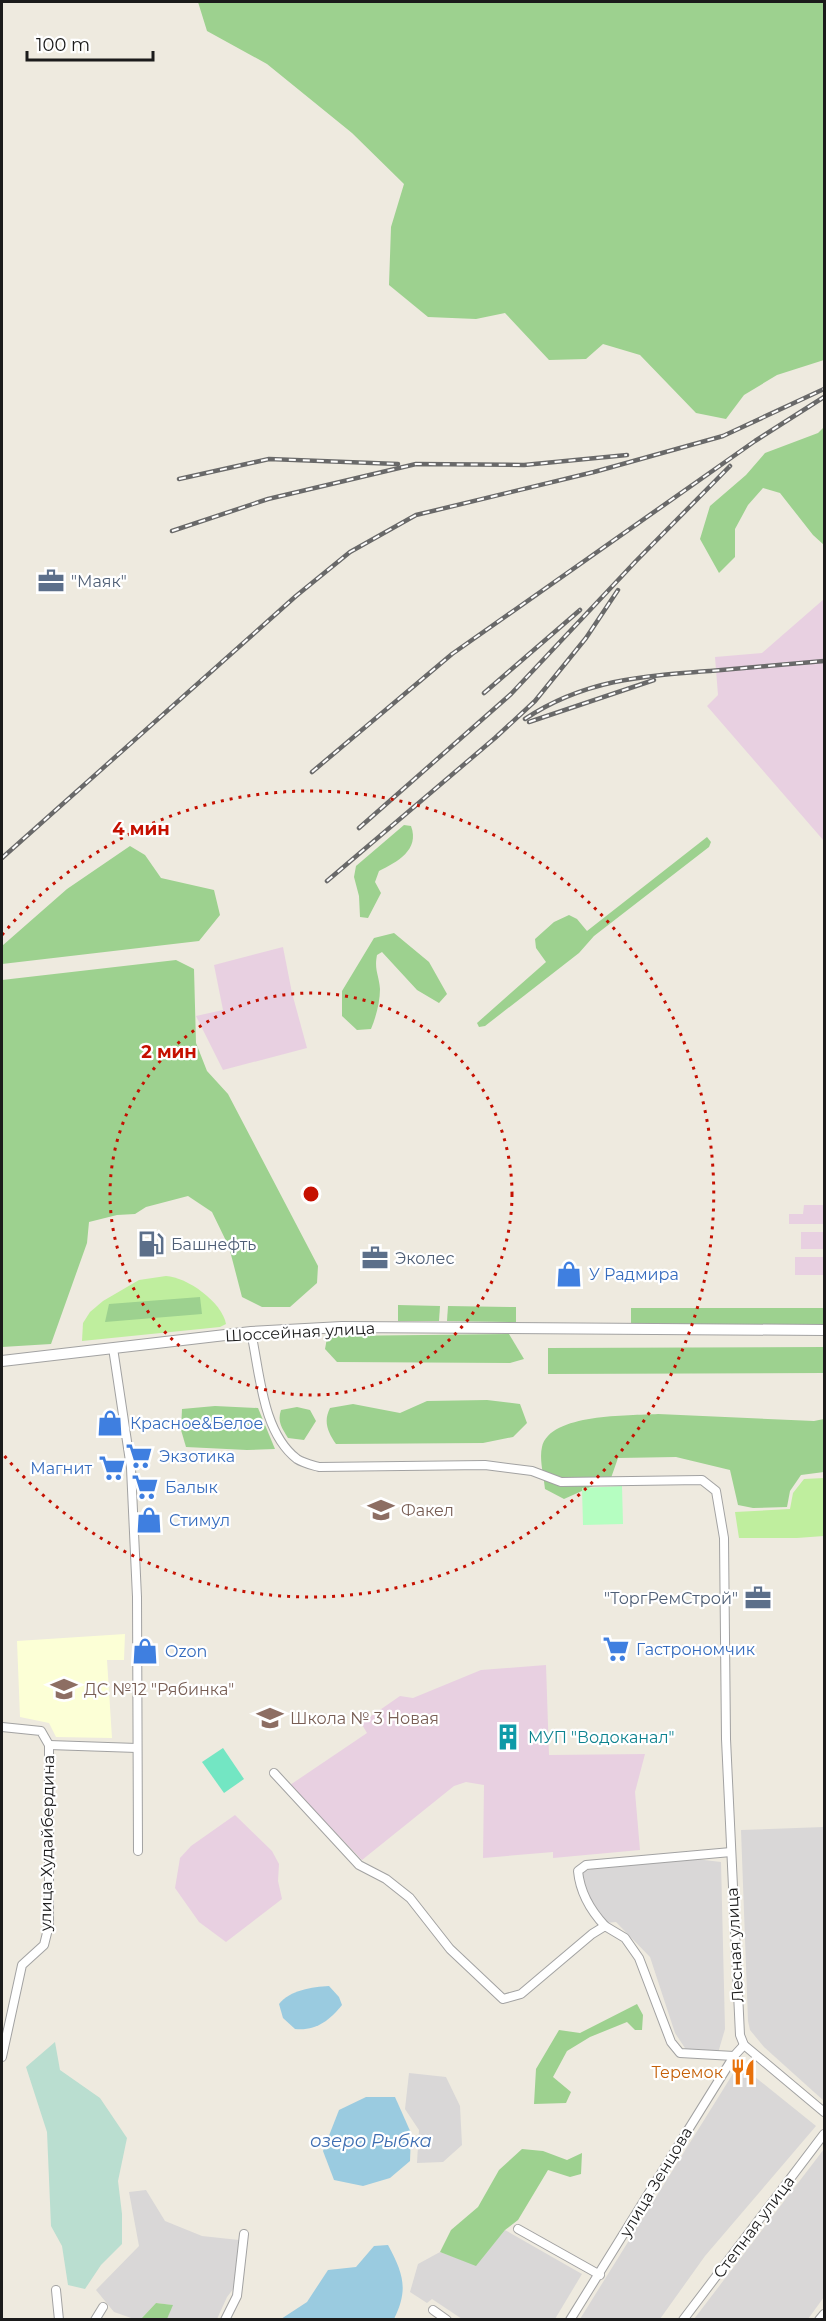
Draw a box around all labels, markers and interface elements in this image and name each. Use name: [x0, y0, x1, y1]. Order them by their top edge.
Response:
scale bar: [27, 24, 153, 62]
text: 100 m: [36, 34, 90, 56]
office icon: "Маяк": [36, 566, 66, 596]
place label: "Маяк": [71, 572, 127, 591]
text: 4 мин: [112, 818, 170, 840]
text: 2 мин: [141, 1041, 197, 1063]
centre of rings: [301, 1184, 321, 1204]
fuel station icon: Башнефть: [136, 1229, 166, 1259]
place label: Башнефть: [171, 1235, 256, 1254]
office icon: Эколес: [360, 1243, 390, 1273]
place label: Эколес: [395, 1249, 454, 1268]
shop icon: У Радмира: [554, 1259, 584, 1289]
place label: У Радмира: [589, 1265, 679, 1284]
street label: Шоссейная улица: [224, 1319, 376, 1345]
shop icon: Красное&Белое: [95, 1408, 125, 1438]
place label: Красное&Белое: [130, 1414, 263, 1433]
supermarket icon: Экзотика: [124, 1441, 154, 1471]
place label: Экзотика: [159, 1447, 235, 1466]
supermarket icon: Магнит: [97, 1453, 127, 1483]
place label: Магнит: [30, 1459, 92, 1478]
supermarket icon: Балык: [130, 1472, 160, 1502]
place label: Балык: [165, 1478, 219, 1497]
school or university icon: Факел: [366, 1495, 396, 1525]
place label: Факел: [401, 1501, 454, 1520]
shop icon: Стимул: [134, 1505, 164, 1535]
place label: Стимул: [169, 1511, 230, 1530]
office icon: "ТоргРемСтрой": [743, 1583, 773, 1613]
place label: "ТоргРемСтрой": [604, 1589, 738, 1608]
supermarket icon: Гастрономчик: [601, 1634, 631, 1664]
shop icon: Ozon: [130, 1636, 160, 1666]
place label: Гастрономчик: [636, 1640, 756, 1659]
place label: Ozon: [165, 1642, 207, 1661]
school or university icon: ДС №12 "Рябинка": [49, 1674, 79, 1704]
place label: ДС №12 "Рябинка": [84, 1680, 234, 1699]
school or university icon: Школа № 3 Новая: [255, 1703, 285, 1733]
place label: Школа № 3 Новая: [290, 1709, 439, 1728]
building icon: МУП "Водоканал": [493, 1722, 523, 1752]
place label: МУП "Водоканал": [528, 1728, 674, 1747]
street label: улица Худайбердина: [36, 1755, 58, 1932]
street label: Лесная улица: [722, 1887, 748, 2003]
restaurant icon: Теремок: [728, 2057, 758, 2087]
place label: Теремок: [652, 2063, 724, 2082]
street label: улица Зенцова: [615, 2124, 696, 2241]
water label: озеро Рыбка: [310, 2130, 432, 2152]
street label: Степная улица: [709, 2172, 799, 2282]

